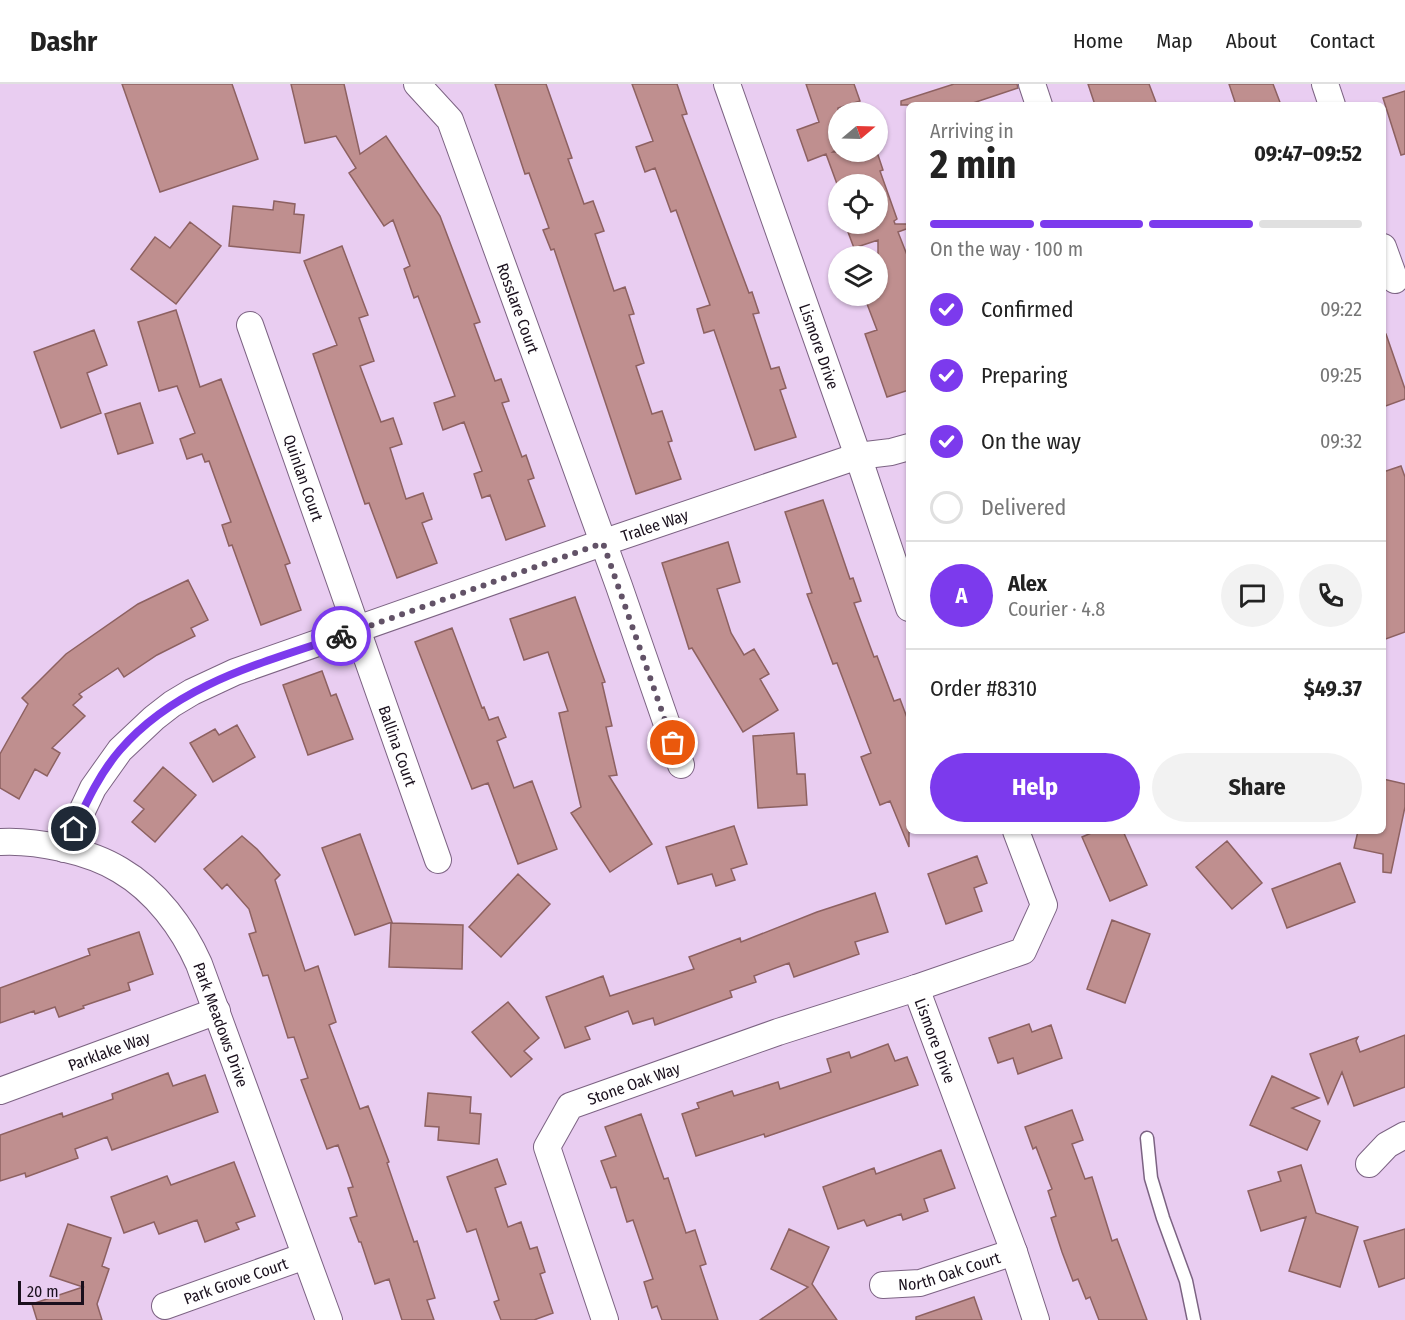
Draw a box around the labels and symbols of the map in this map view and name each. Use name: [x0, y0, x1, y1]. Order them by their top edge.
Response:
north arrow: [828, 102, 888, 162]
street label: Rosslare Court: [493, 261, 543, 357]
street label: Lismore Drive: [795, 301, 843, 392]
street label: Quinlan Court: [279, 432, 327, 525]
street label: Tralee Way: [619, 505, 692, 546]
courier: [311, 606, 371, 666]
street label: Ballina Court: [374, 703, 421, 790]
pin: [647, 717, 698, 768]
pin: [48, 803, 99, 854]
street label: Park Meadows Drive: [189, 960, 252, 1090]
street label: Lismore Drive: [911, 995, 960, 1086]
street label: Parklake Way: [66, 1027, 153, 1075]
street label: Stone Oak Way: [585, 1058, 683, 1109]
street label: North Oak Court: [898, 1248, 1003, 1294]
street label: Park Grove Court: [181, 1254, 291, 1309]
scale bar: [18, 1278, 84, 1306]

